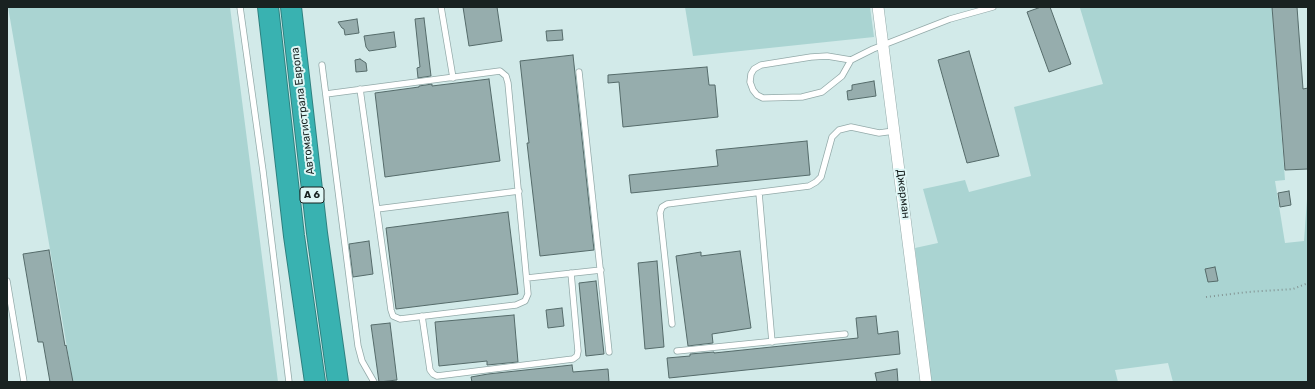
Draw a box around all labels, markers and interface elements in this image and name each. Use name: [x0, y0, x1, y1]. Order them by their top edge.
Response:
street label: Автомагистрала Европа: [289, 47, 317, 175]
street label: Джерман: [893, 169, 913, 219]
road number: A 6: [300, 187, 324, 203]

